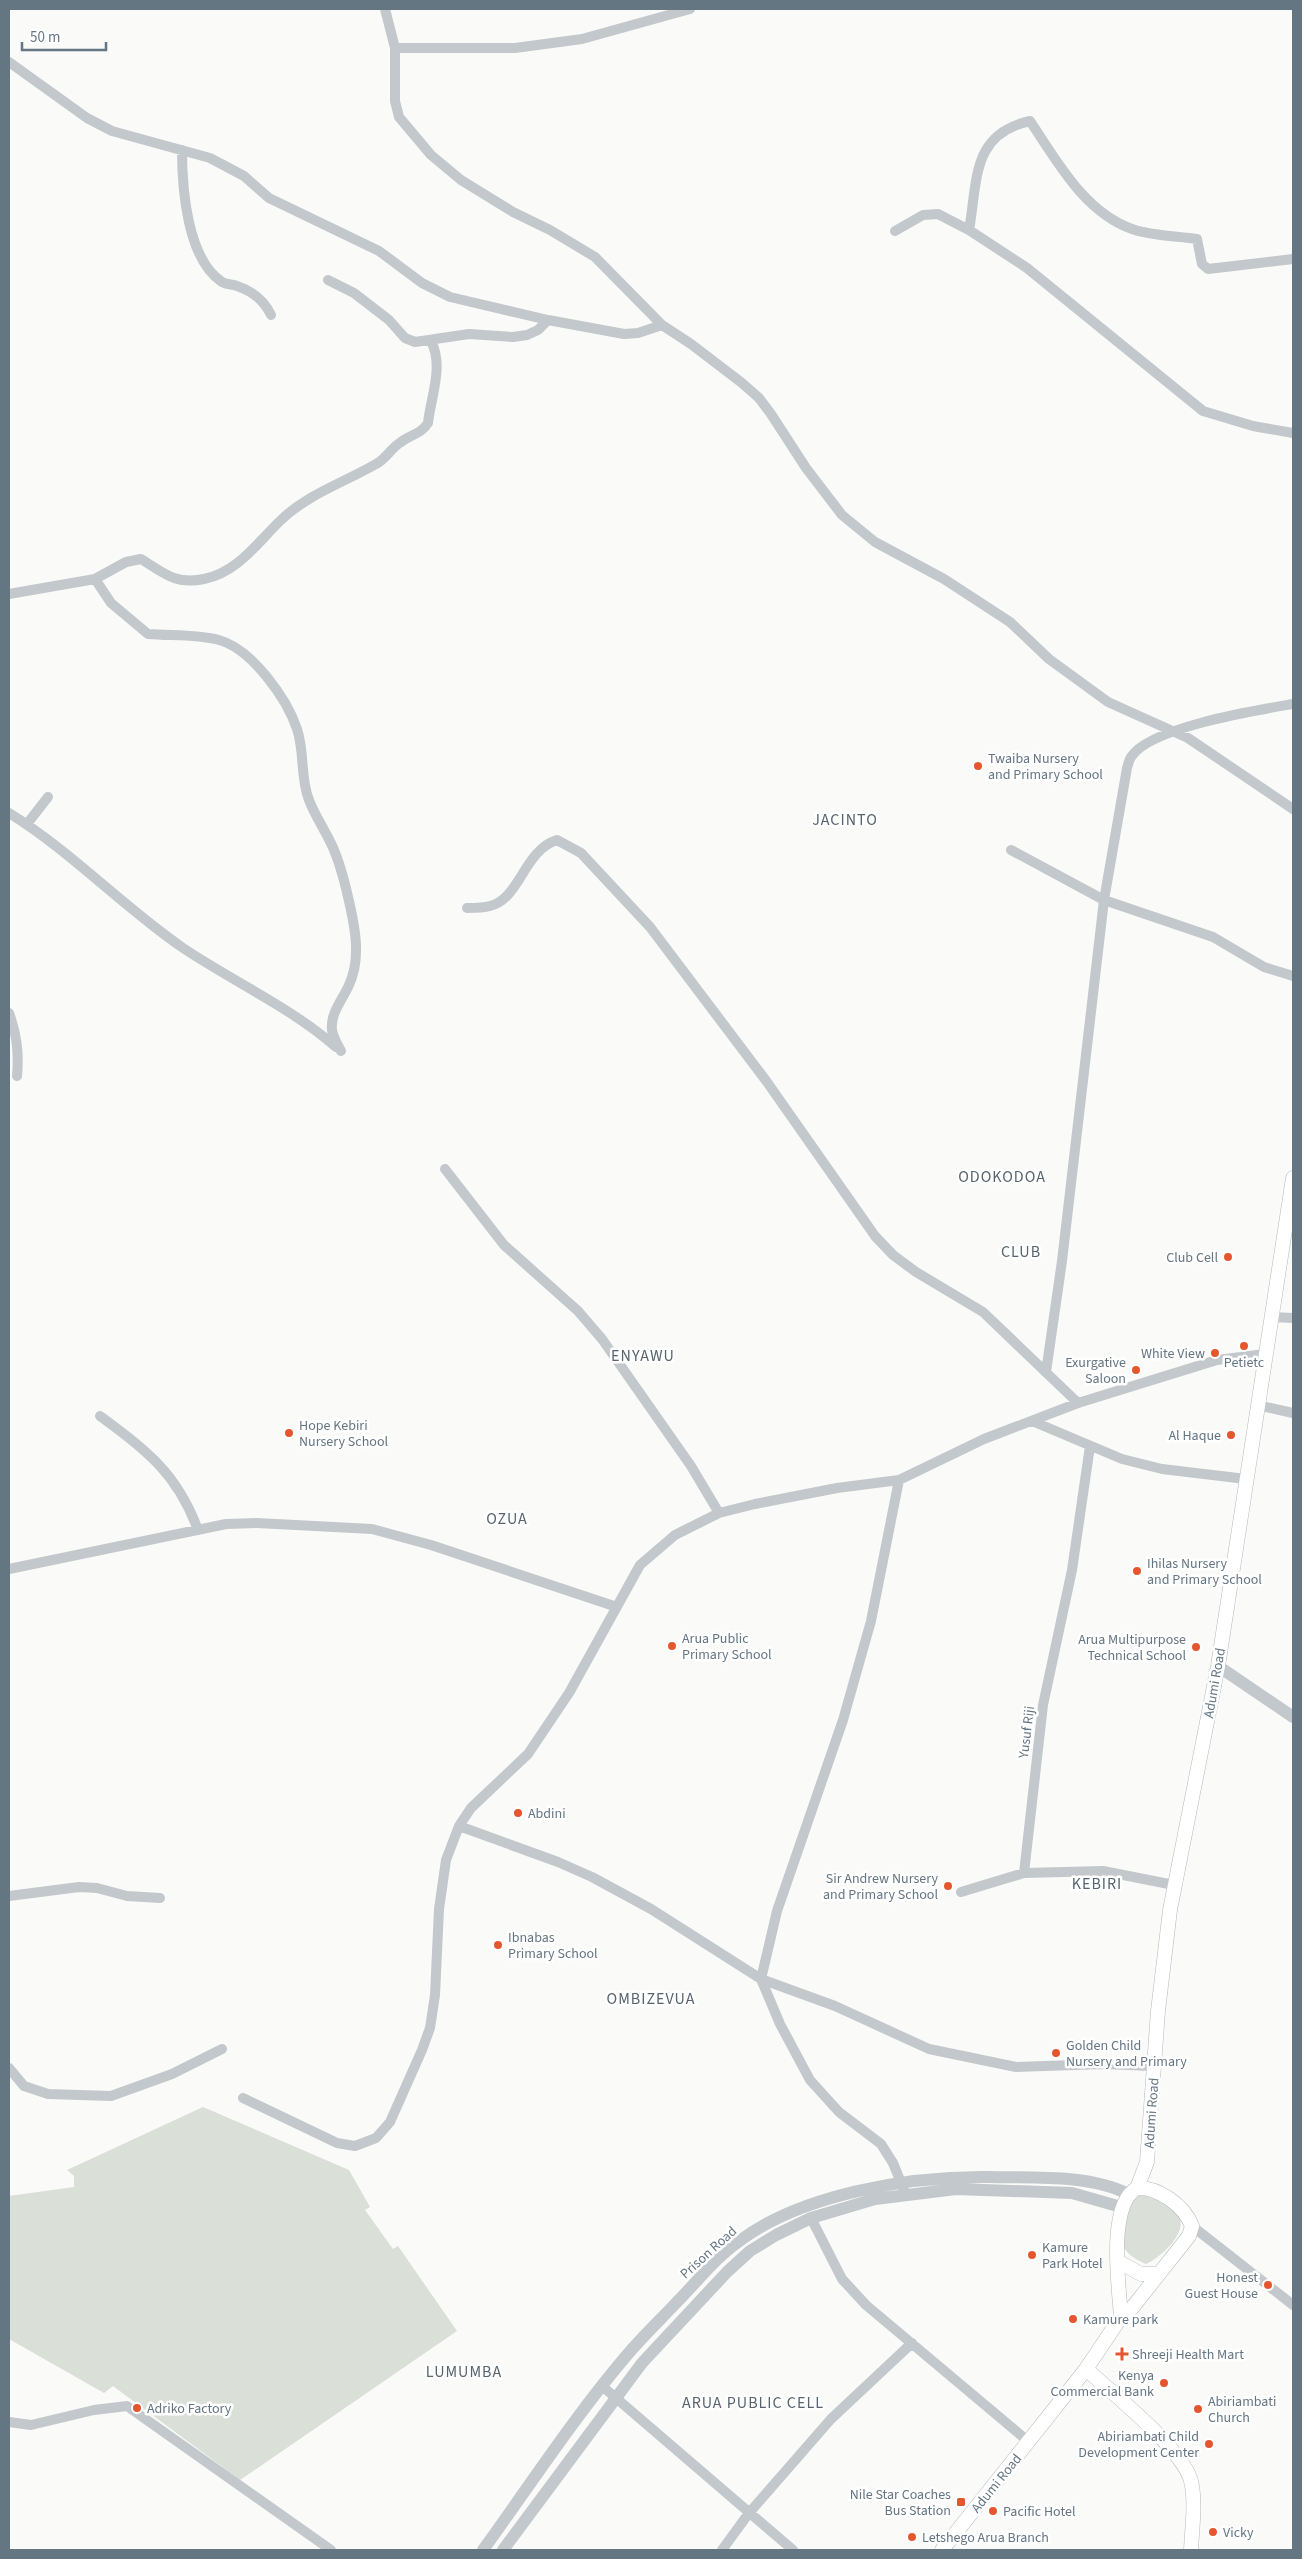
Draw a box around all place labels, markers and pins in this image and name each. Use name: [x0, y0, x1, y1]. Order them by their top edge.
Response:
place label: Twaiba Nursery and Primary School: [988, 749, 1103, 785]
marker: Twaiba Nursery and Primary School: [972, 760, 984, 772]
place label: Club Cell: [1166, 1248, 1218, 1268]
marker: Club Cell: [1222, 1251, 1234, 1263]
marker: Petietc: [1238, 1340, 1250, 1352]
place label: White View: [1141, 1344, 1205, 1364]
marker: White View: [1209, 1347, 1221, 1359]
place label: Exurgative Saloon: [1065, 1353, 1126, 1389]
place label: Petietc: [1224, 1353, 1265, 1373]
marker: Exurgative Saloon: [1130, 1364, 1142, 1376]
place label: Hope Kebiri Nursery School: [299, 1416, 388, 1452]
place label: Al Haque: [1169, 1426, 1221, 1446]
marker: Hope Kebiri Nursery School: [283, 1427, 295, 1439]
marker: Al Haque: [1225, 1429, 1237, 1441]
place label: Ihilas Nursery and Primary School: [1147, 1554, 1262, 1590]
marker: Ihilas Nursery and Primary School: [1131, 1565, 1143, 1577]
place label: Arua Public Primary School: [682, 1629, 772, 1665]
place label: Arua Multipurpose Technical School: [1078, 1630, 1186, 1666]
marker: Arua Public Primary School: [666, 1640, 678, 1652]
marker: Arua Multipurpose Technical School: [1190, 1641, 1202, 1653]
place label: Abdini: [528, 1804, 566, 1824]
marker: Abdini: [512, 1807, 524, 1819]
place label: Sir Andrew Nursery and Primary School: [823, 1869, 938, 1905]
marker: Sir Andrew Nursery and Primary School: [942, 1880, 954, 1892]
place label: Ibnabas Primary School: [508, 1928, 598, 1964]
marker: Ibnabas Primary School: [492, 1939, 504, 1951]
place label: Golden Child Nursery and Primary: [1066, 2036, 1187, 2072]
marker: Golden Child Nursery and Primary: [1050, 2047, 1062, 2059]
place label: Kamure Park Hotel: [1042, 2238, 1103, 2274]
marker: Kamure Park Hotel: [1026, 2249, 1038, 2261]
place label: Honest Guest House: [1185, 2268, 1258, 2304]
marker: Honest Guest House: [1262, 2279, 1274, 2291]
place label: Kamure park: [1083, 2310, 1158, 2330]
marker: Kamure park: [1067, 2313, 1079, 2325]
place label: Shreeji Health Mart: [1132, 2345, 1244, 2365]
marker: Shreeji Health Mart: [1116, 2348, 1128, 2360]
place label: Kenya Commercial Bank: [1050, 2366, 1154, 2402]
marker: Kenya Commercial Bank: [1158, 2377, 1170, 2389]
place label: Abiriambati Church: [1208, 2392, 1276, 2428]
place label: Adriko Factory: [147, 2399, 232, 2419]
marker: Adriko Factory: [131, 2402, 143, 2414]
marker: Abiriambati Church: [1192, 2403, 1204, 2415]
place label: Abiriambati Child Development Center: [1078, 2427, 1199, 2463]
marker: Abiriambati Child Development Center: [1203, 2438, 1215, 2450]
place label: Nile Star Coaches Bus Station: [850, 2485, 951, 2521]
marker: Nile Star Coaches Bus Station: [955, 2496, 967, 2508]
place label: Pacific Hotel: [1003, 2502, 1076, 2522]
marker: Pacific Hotel: [987, 2505, 999, 2517]
place label: Vicky: [1223, 2523, 1254, 2543]
marker: Vicky: [1207, 2526, 1219, 2538]
place label: Letshego Arua Branch: [922, 2528, 1049, 2548]
marker: Letshego Arua Branch: [906, 2531, 918, 2543]

